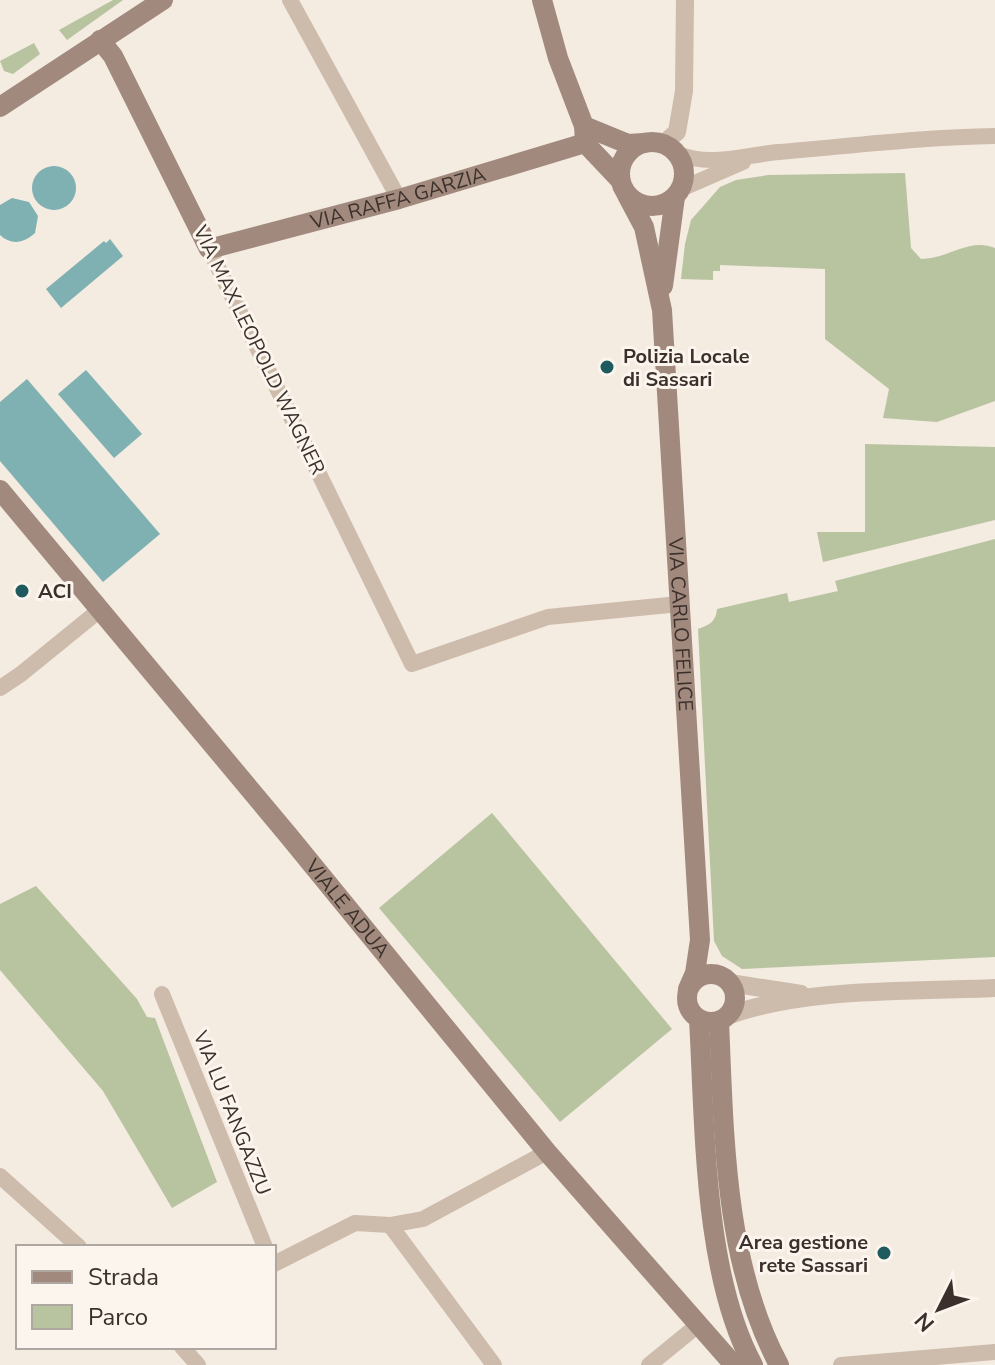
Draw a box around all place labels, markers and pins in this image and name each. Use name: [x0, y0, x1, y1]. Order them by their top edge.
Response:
place label: Polizia Locale di Sassari: [623, 343, 750, 393]
marker: Polizia Locale di Sassari: [598, 358, 616, 376]
place label: ACI: [38, 578, 72, 605]
marker: ACI: [13, 582, 31, 600]
place label: Area gestione rete Sassari: [739, 1229, 868, 1279]
marker: Area gestione rete Sassari: [875, 1244, 893, 1262]

